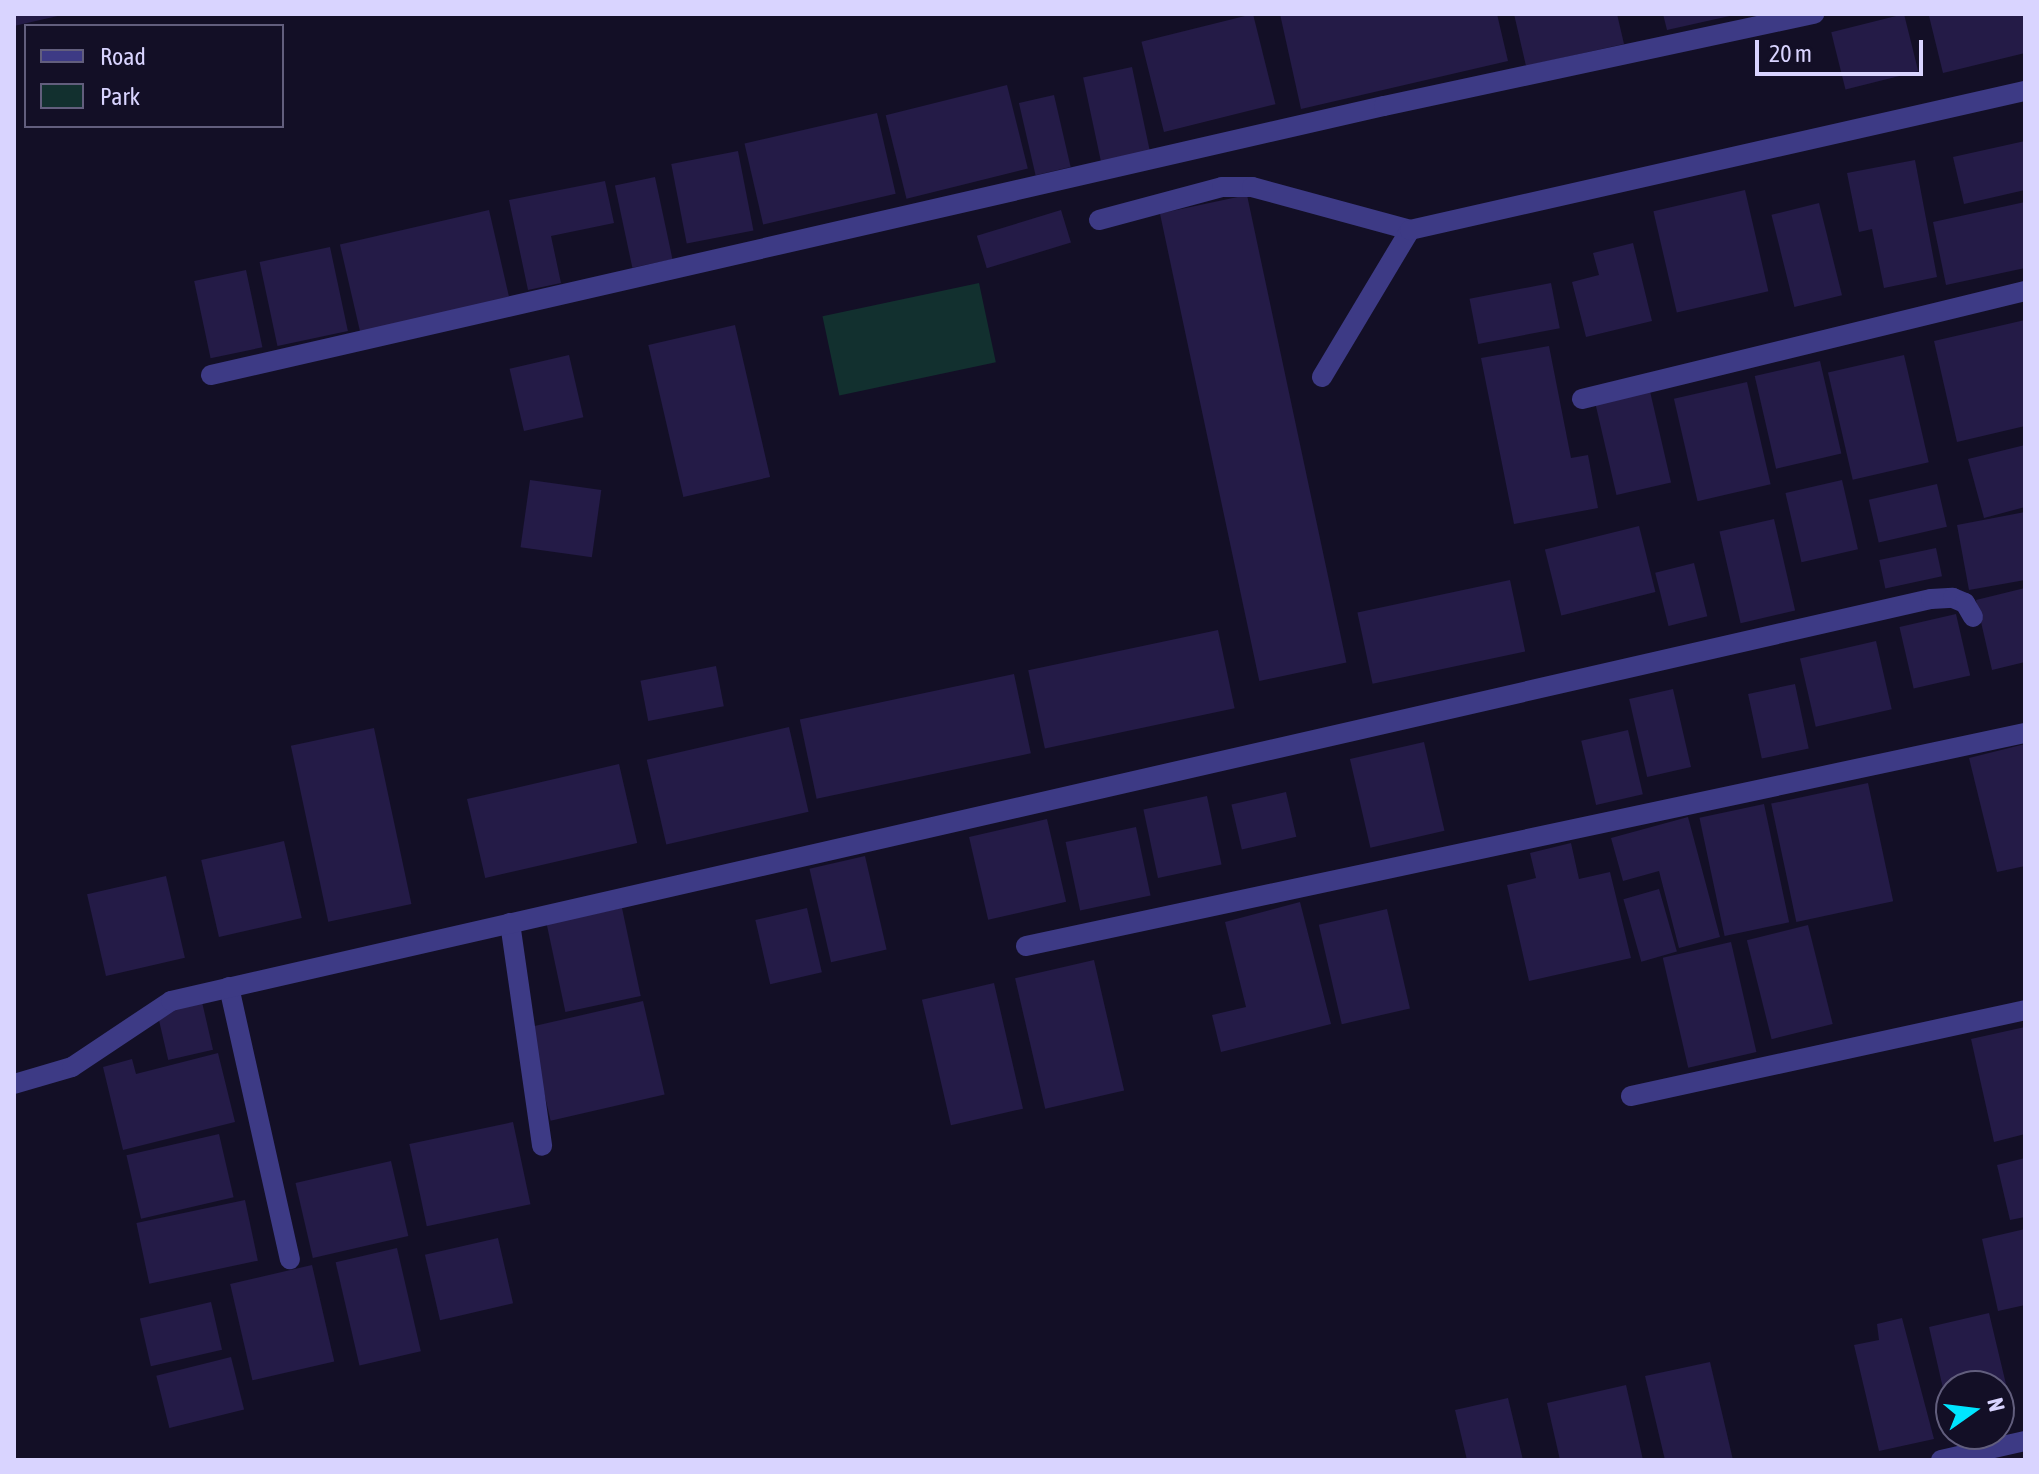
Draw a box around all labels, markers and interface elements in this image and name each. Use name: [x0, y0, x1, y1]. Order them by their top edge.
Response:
legend: [24, 24, 284, 128]
scale bar: [1759, 24, 1927, 74]
text: 20 m: [1769, 40, 1812, 67]
text: Road: [100, 43, 146, 70]
text: Park: [100, 83, 140, 110]
north arrow: [1935, 1370, 2015, 1450]
text: N: [1982, 1395, 2011, 1414]

